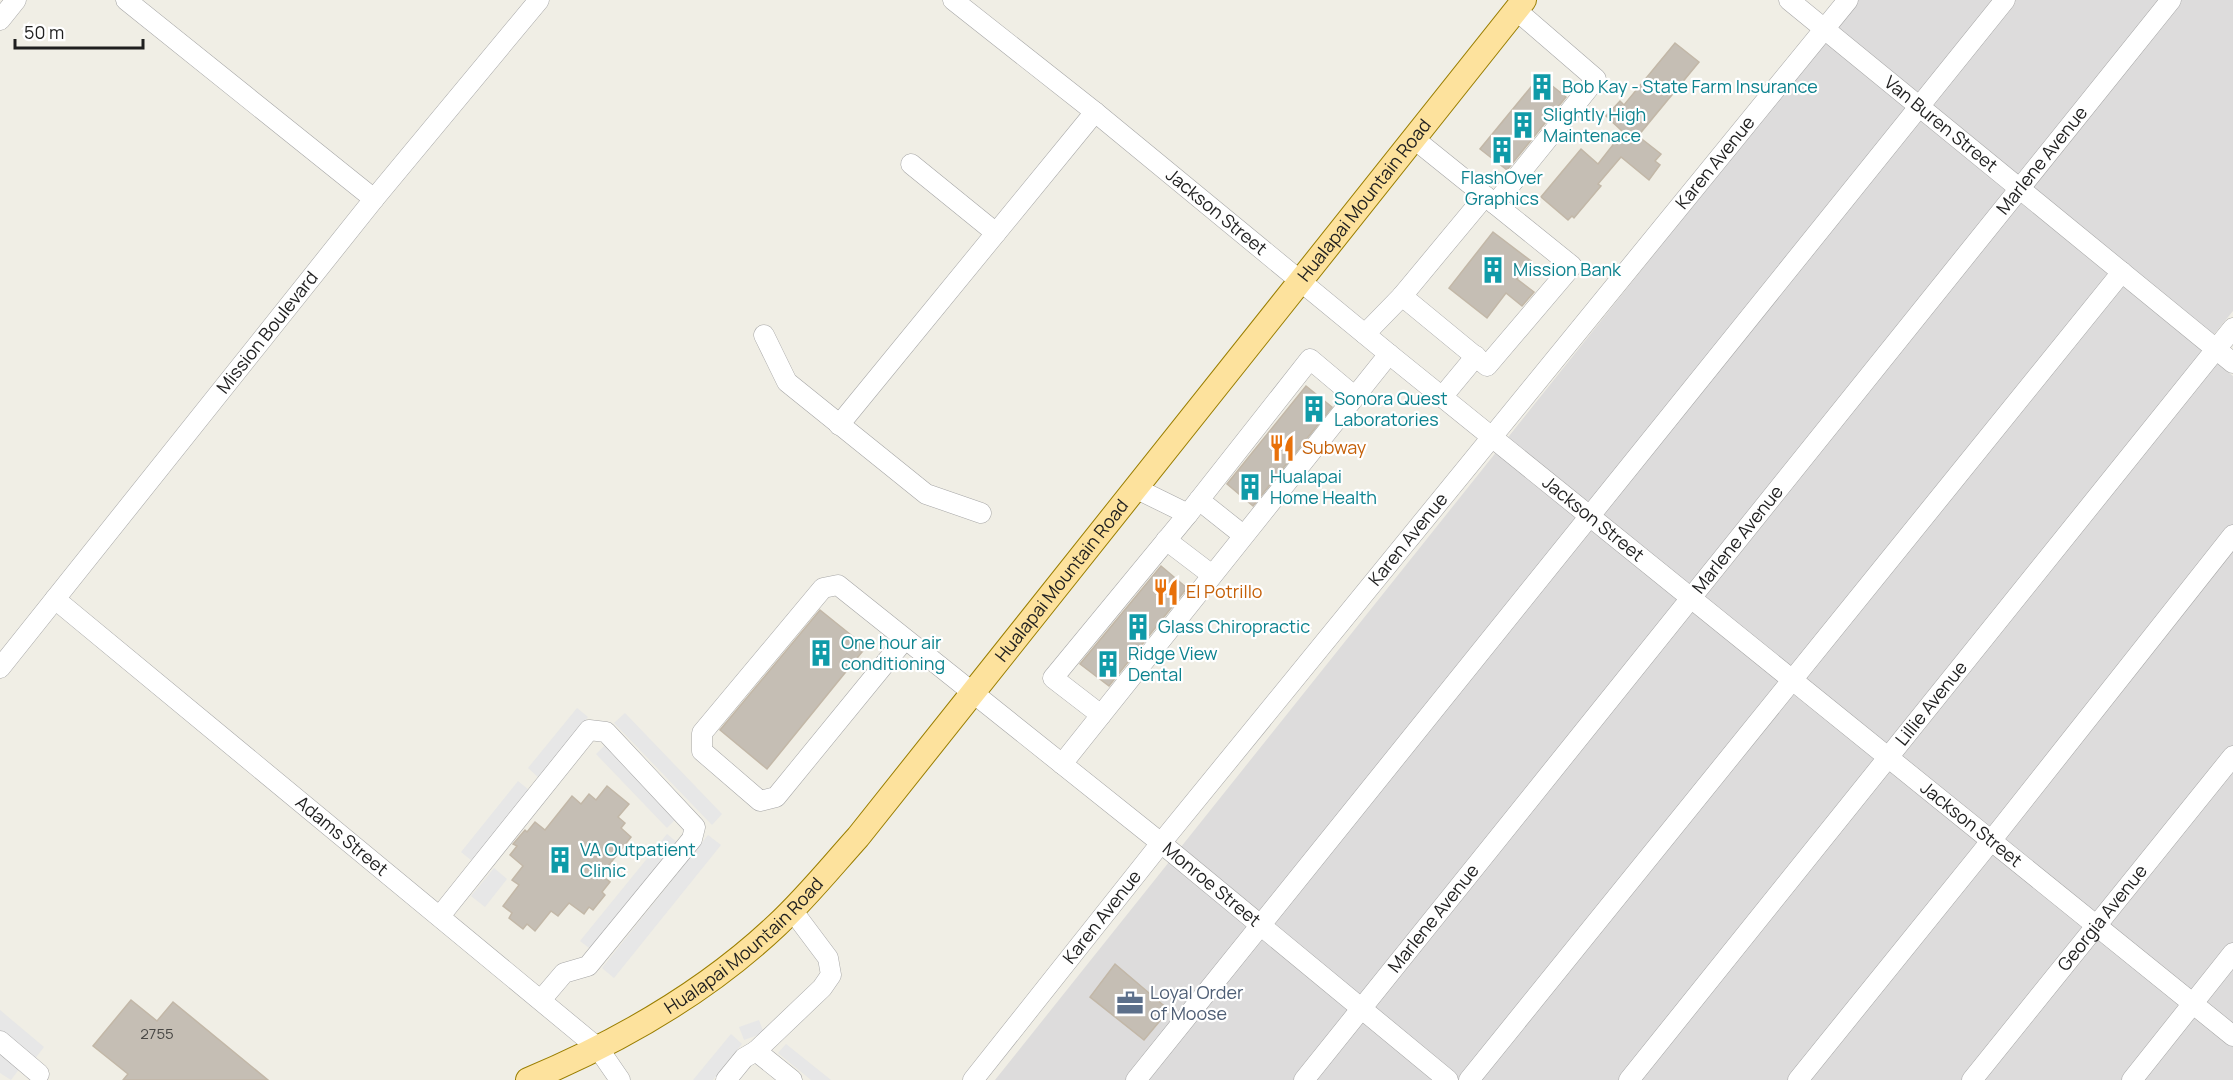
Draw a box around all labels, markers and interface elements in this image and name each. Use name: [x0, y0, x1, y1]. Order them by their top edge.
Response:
scale bar: [15, 12, 142, 50]
text: 50 m: [24, 20, 64, 44]
street label: Van Buren Street: [1880, 70, 2003, 177]
building icon: Bob Kay - State Farm Insurance: [1527, 72, 1557, 102]
place label: Bob Kay - State Farm Insurance: [1562, 74, 1818, 98]
street label: Marlene Avenue: [1990, 101, 2092, 219]
place label: Slightly High Maintenace: [1543, 102, 1646, 147]
building icon: Slightly High Maintenace: [1508, 110, 1538, 140]
street label: Karen Avenue: [1669, 111, 1760, 214]
street label: Hualapai Mountain Road: [1292, 114, 1436, 286]
building icon: FlashOver Graphics: [1487, 135, 1517, 165]
street label: Jackson Street: [1161, 162, 1273, 260]
place label: FlashOver Graphics: [1461, 165, 1544, 210]
building icon: Mission Bank: [1478, 255, 1508, 285]
place label: Mission Bank: [1513, 257, 1622, 281]
street label: Mission Boulevard: [211, 266, 323, 398]
place label: Sonora Quest Laboratories: [1334, 386, 1448, 431]
building icon: Sonora Quest Laboratories: [1299, 394, 1329, 424]
restaurant icon: Subway: [1267, 433, 1297, 463]
place label: Subway: [1302, 435, 1367, 459]
place label: Hualapai Home Health: [1270, 464, 1377, 509]
street label: Jackson Street: [1538, 470, 1650, 567]
building icon: Hualapai Home Health: [1235, 472, 1265, 502]
street label: Marlene Avenue: [1686, 480, 1788, 598]
street label: Karen Avenue: [1362, 487, 1453, 590]
street label: Hualapai Mountain Road: [989, 494, 1133, 666]
restaurant icon: El Potrillo: [1151, 577, 1181, 607]
place label: El Potrillo: [1186, 579, 1262, 603]
building icon: Glass Chiropractic: [1123, 612, 1153, 642]
place label: Glass Chiropractic: [1158, 614, 1310, 638]
place label: One hour air conditioning: [841, 630, 945, 675]
building icon: One hour air conditioning: [806, 638, 836, 668]
place label: Ridge View Dental: [1128, 641, 1218, 686]
building icon: Ridge View Dental: [1093, 649, 1123, 679]
street label: Lillie Avenue: [1889, 656, 1972, 750]
street label: Jackson Street: [1916, 775, 2028, 872]
street label: Adams Street: [291, 790, 394, 881]
street label: Monroe Street: [1158, 836, 1266, 932]
place label: VA Outpatient Clinic: [580, 837, 696, 882]
building icon: VA Outpatient Clinic: [545, 845, 575, 875]
street label: Marlene Avenue: [1382, 859, 1484, 977]
street label: Georgia Avenue: [2052, 859, 2152, 976]
street label: Karen Avenue: [1057, 865, 1146, 968]
street label: Hualapai Mountain Road: [659, 872, 828, 1019]
place label: Loyal Order of Moose: [1150, 980, 1244, 1025]
office icon: Loyal Order of Moose: [1115, 988, 1145, 1018]
house number: 2755: [140, 1023, 174, 1044]

